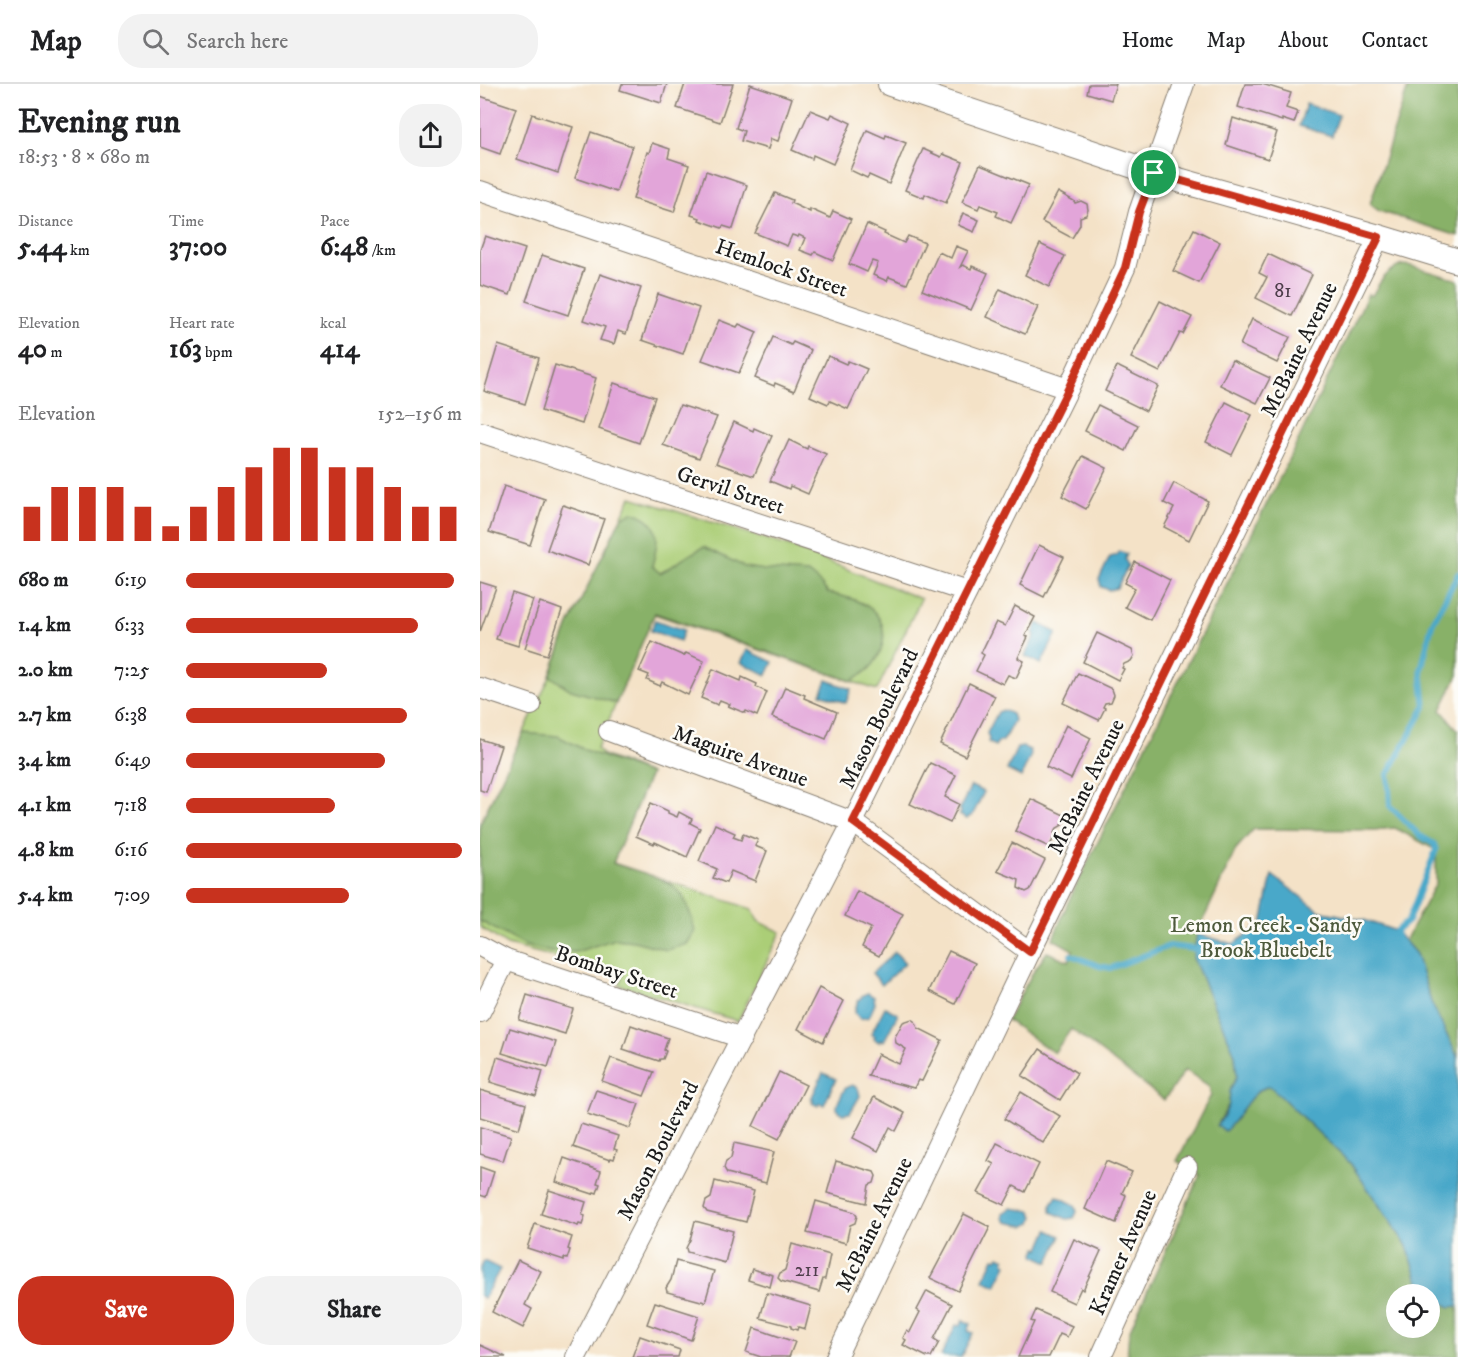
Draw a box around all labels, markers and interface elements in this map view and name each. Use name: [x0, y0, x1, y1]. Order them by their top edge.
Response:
search box: [118, 14, 538, 68]
text: Map: [30, 24, 82, 59]
icon: search: [139, 25, 172, 58]
text: Search here: [187, 28, 288, 55]
text: Home: [1122, 28, 1174, 54]
text: Map: [1207, 28, 1245, 54]
text: About: [1278, 28, 1329, 54]
text: Contact: [1362, 28, 1428, 54]
text: Evening run: [18, 102, 180, 143]
button: share: [399, 104, 462, 167]
text: 18:53 · 8 × 680 m: [18, 145, 150, 170]
pin: [1128, 147, 1179, 198]
icon: arrive: [1137, 156, 1170, 189]
text: Distance: [18, 211, 73, 231]
text: Time: [169, 211, 204, 231]
text: Pace: [320, 211, 350, 231]
text: 5.44: [18, 231, 67, 264]
text: 37:00: [169, 231, 227, 264]
text: 6:48: [320, 231, 368, 264]
street label: Hemlock Street: [712, 233, 851, 304]
text: km: [67, 240, 90, 260]
text: /km: [368, 240, 396, 260]
street label: McBaine Avenue: [1255, 278, 1344, 422]
house number: 81: [1274, 279, 1292, 304]
text: Elevation: [18, 313, 80, 333]
text: Heart rate: [169, 313, 235, 333]
text: kcal: [320, 313, 346, 333]
text: 40: [18, 333, 47, 366]
text: 163: [169, 333, 202, 366]
text: 414: [320, 333, 359, 366]
text: m: [47, 342, 62, 362]
text: bpm: [202, 342, 233, 362]
text: Elevation: [18, 402, 95, 427]
text: 152–156 m: [378, 402, 462, 427]
street label: Gervil Street: [673, 460, 788, 521]
text: 680 m: [18, 568, 69, 593]
text: 6:19: [114, 568, 147, 593]
text: 1.4 km: [18, 613, 71, 638]
text: 6:33: [114, 613, 145, 638]
street label: Mason Boulevard: [834, 644, 925, 793]
text: 2.0 km: [18, 658, 73, 683]
text: 7:25: [114, 658, 149, 683]
text: 2.7 km: [18, 703, 71, 728]
text: 6:38: [114, 703, 147, 728]
street label: McBaine Avenue: [1042, 715, 1131, 859]
street label: Maguire Avenue: [669, 719, 812, 793]
text: 3.4 km: [18, 748, 71, 773]
text: 6:49: [114, 748, 151, 773]
text: 4.1 km: [18, 793, 71, 818]
text: 7:18: [114, 793, 147, 818]
text: 4.8 km: [18, 838, 74, 863]
text: 6:16: [114, 838, 147, 863]
text: 5.4 km: [18, 883, 73, 908]
text: 7:09: [114, 883, 151, 908]
park label: Lemon Creek - Sandy Brook Bluebelt: [1170, 912, 1363, 964]
street label: Bombay Street: [552, 940, 681, 1005]
street label: Mason Boulevard: [612, 1077, 705, 1225]
street label: McBaine Avenue: [830, 1153, 919, 1297]
street label: Kramer Avenue: [1084, 1186, 1163, 1320]
house number: 211: [795, 1258, 819, 1283]
button: Save: [18, 1276, 234, 1345]
button: Share: [246, 1276, 462, 1345]
map controls: [1386, 1284, 1440, 1338]
button: locate: [1386, 1284, 1440, 1338]

